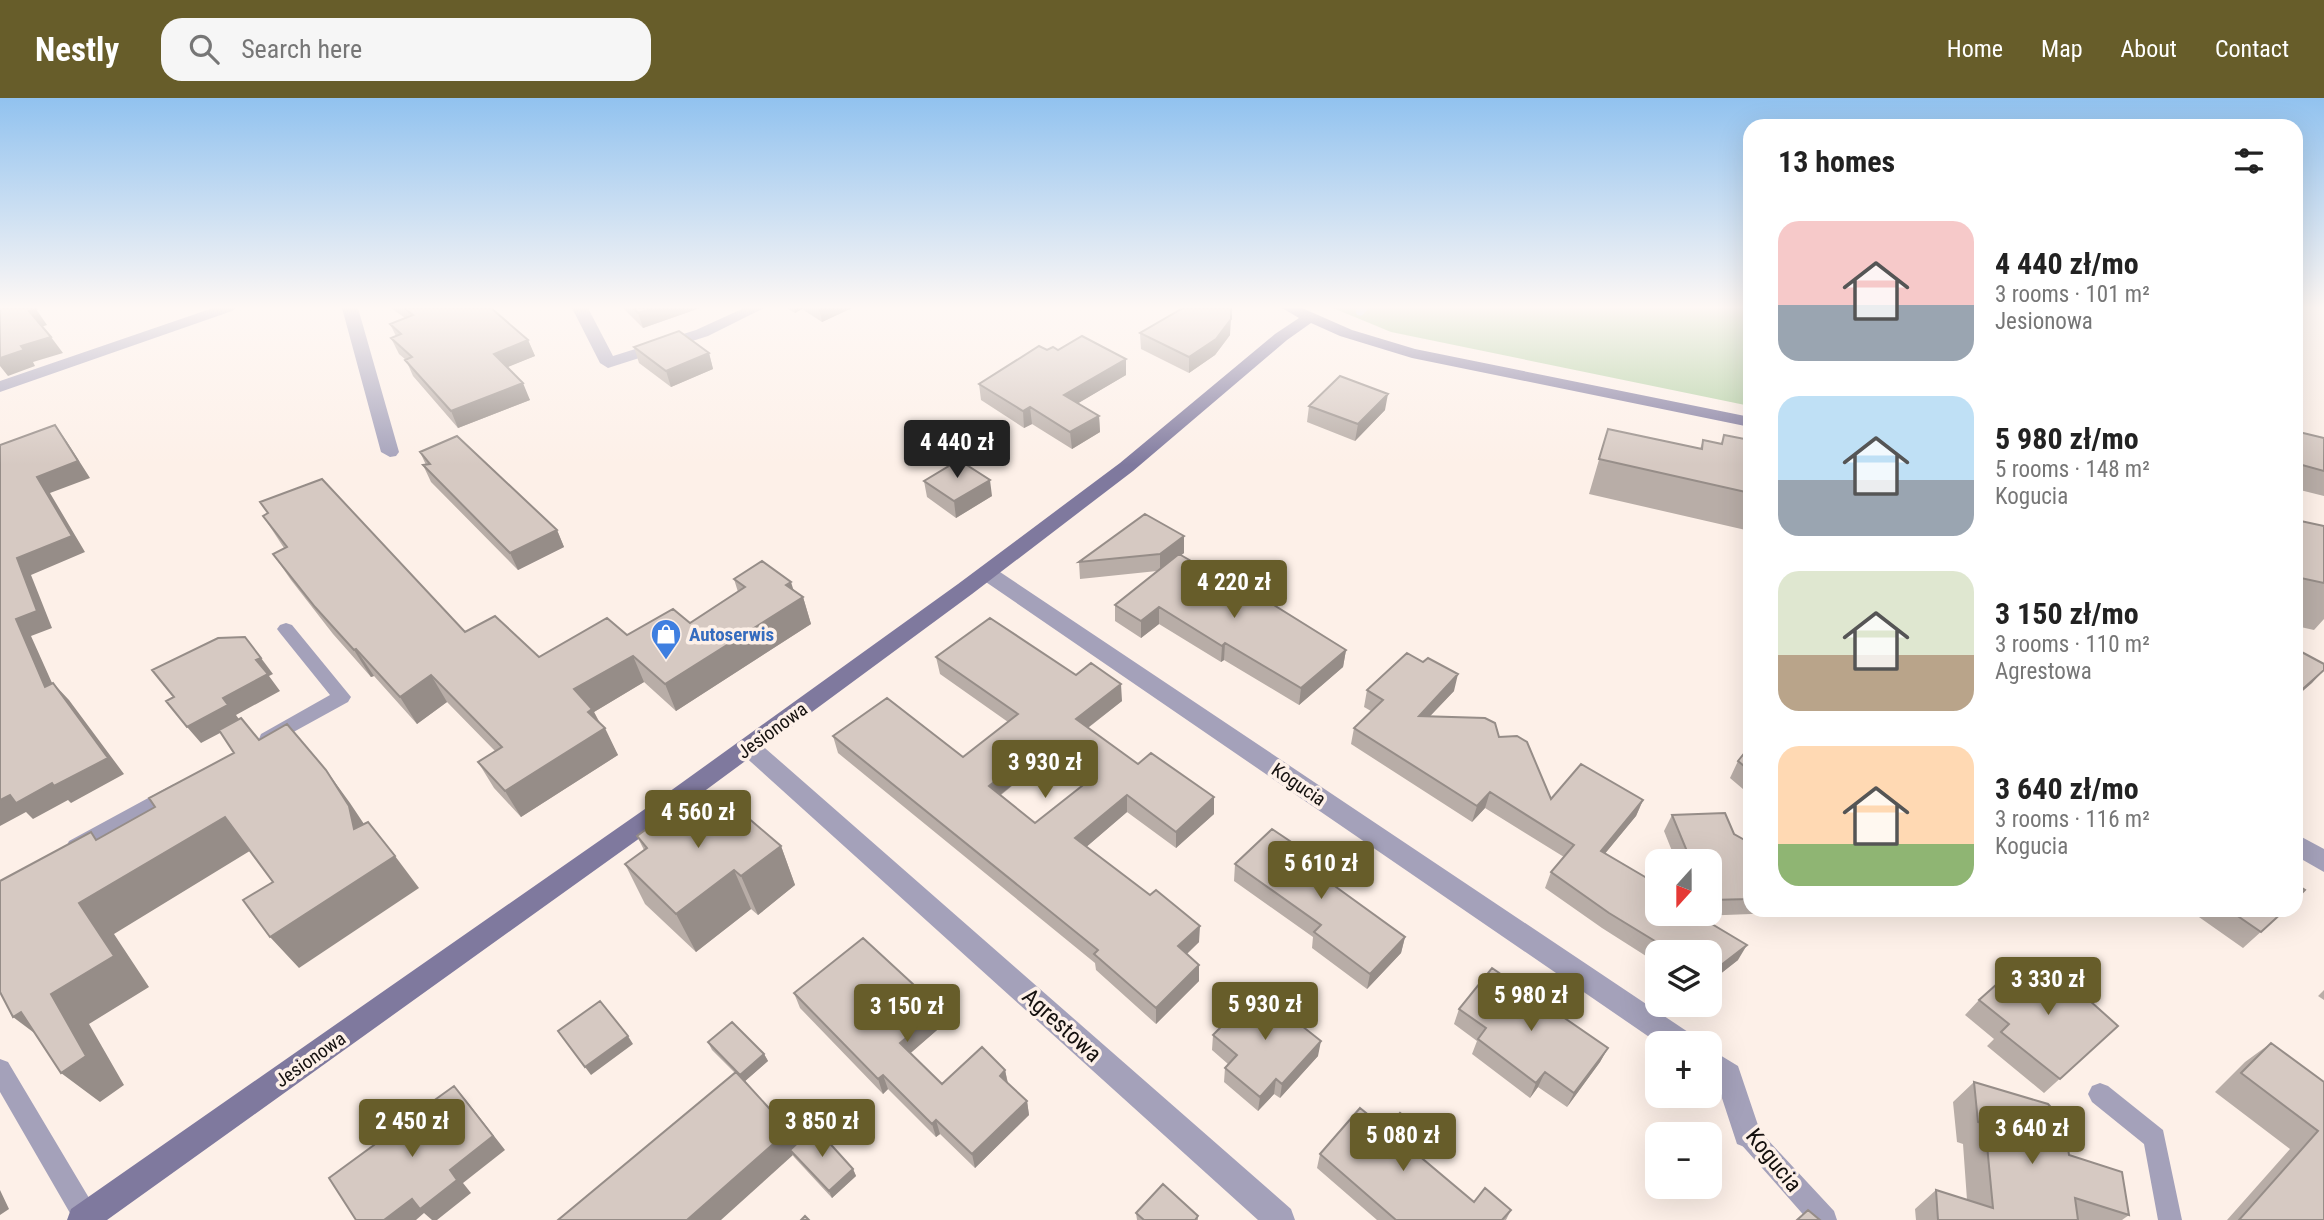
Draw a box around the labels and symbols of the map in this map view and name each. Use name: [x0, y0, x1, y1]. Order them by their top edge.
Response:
pin: 4 440 zł: [885, 420, 1029, 480]
pin: 4 220 zł: [1162, 560, 1306, 620]
shop icon: Autoserwis: [649, 617, 683, 661]
place label: Autoserwis: [689, 623, 774, 646]
street label: Jesionowa: [733, 697, 812, 763]
pin: 3 930 zł: [973, 740, 1117, 800]
street label: Kogucia: [1267, 758, 1330, 811]
pin: 4 560 zł: [626, 790, 770, 850]
pin: 5 610 zł: [1249, 842, 1393, 901]
north arrow: [1645, 849, 1722, 926]
pin: 3 330 zł: [1976, 958, 2120, 1017]
pin: 5 980 zł: [1459, 974, 1603, 1033]
pin: 5 930 zł: [1193, 982, 1337, 1042]
street label: Agrestowa: [1017, 983, 1107, 1068]
pin: 3 150 zł: [835, 984, 979, 1044]
street label: Jesionowa: [271, 1027, 350, 1092]
pin: 2 450 zł: [340, 1100, 484, 1159]
pin: 3 850 zł: [750, 1100, 894, 1159]
pin: 3 640 zł: [1960, 1107, 2104, 1166]
pin: 5 080 zł: [1331, 1114, 1475, 1173]
street label: Kogucia: [1740, 1123, 1807, 1197]

